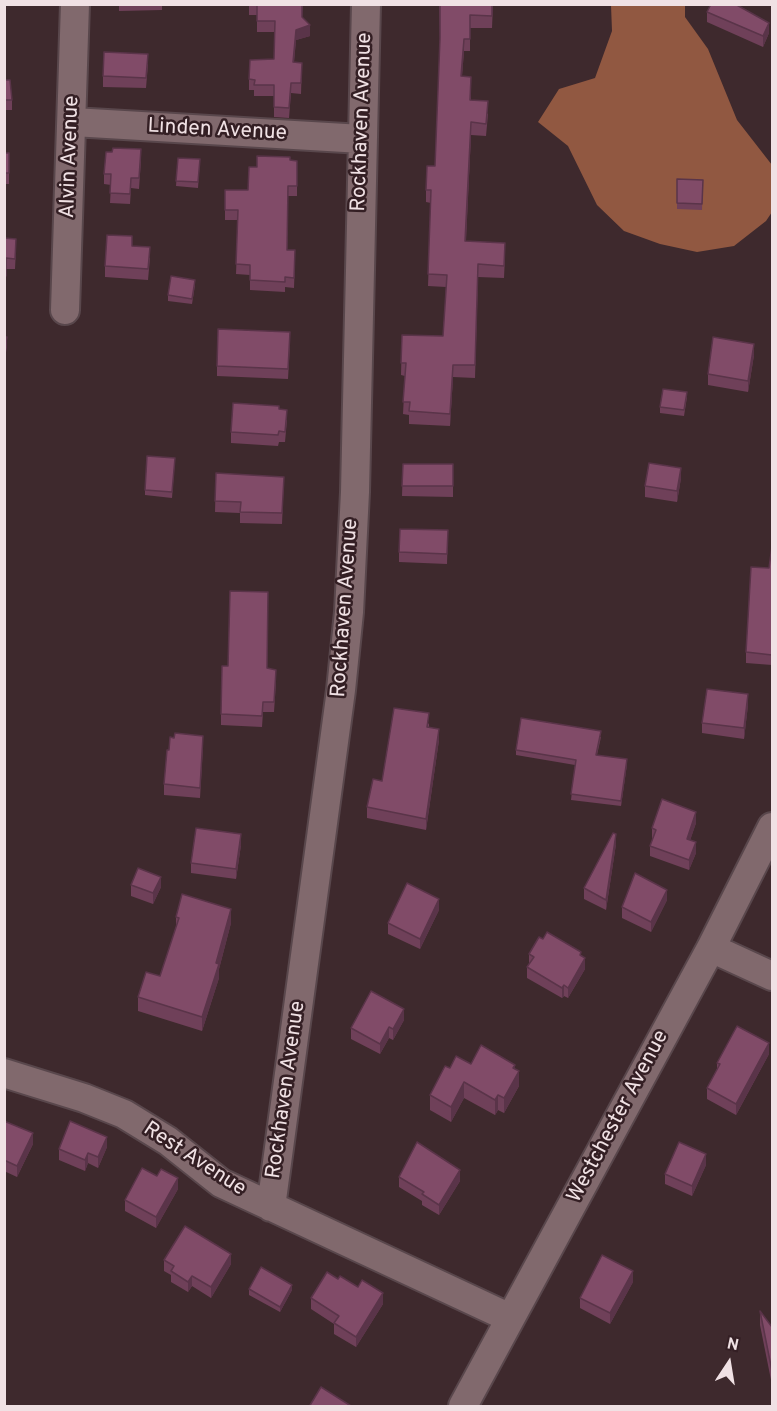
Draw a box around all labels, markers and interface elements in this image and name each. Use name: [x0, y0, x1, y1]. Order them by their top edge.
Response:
street label: Rockhaven Avenue: [347, 32, 379, 212]
street label: Alvin Avenue: [56, 95, 86, 219]
street label: Linden Avenue: [147, 115, 287, 147]
street label: Rockhaven Avenue: [327, 518, 365, 698]
street label: Rockhaven Avenue: [262, 1000, 312, 1180]
street label: Westchester Avenue: [563, 1027, 675, 1207]
street label: Rest Avenue: [138, 1118, 250, 1202]
north arrow: [699, 1333, 759, 1393]
text: N: [725, 1334, 740, 1356]

